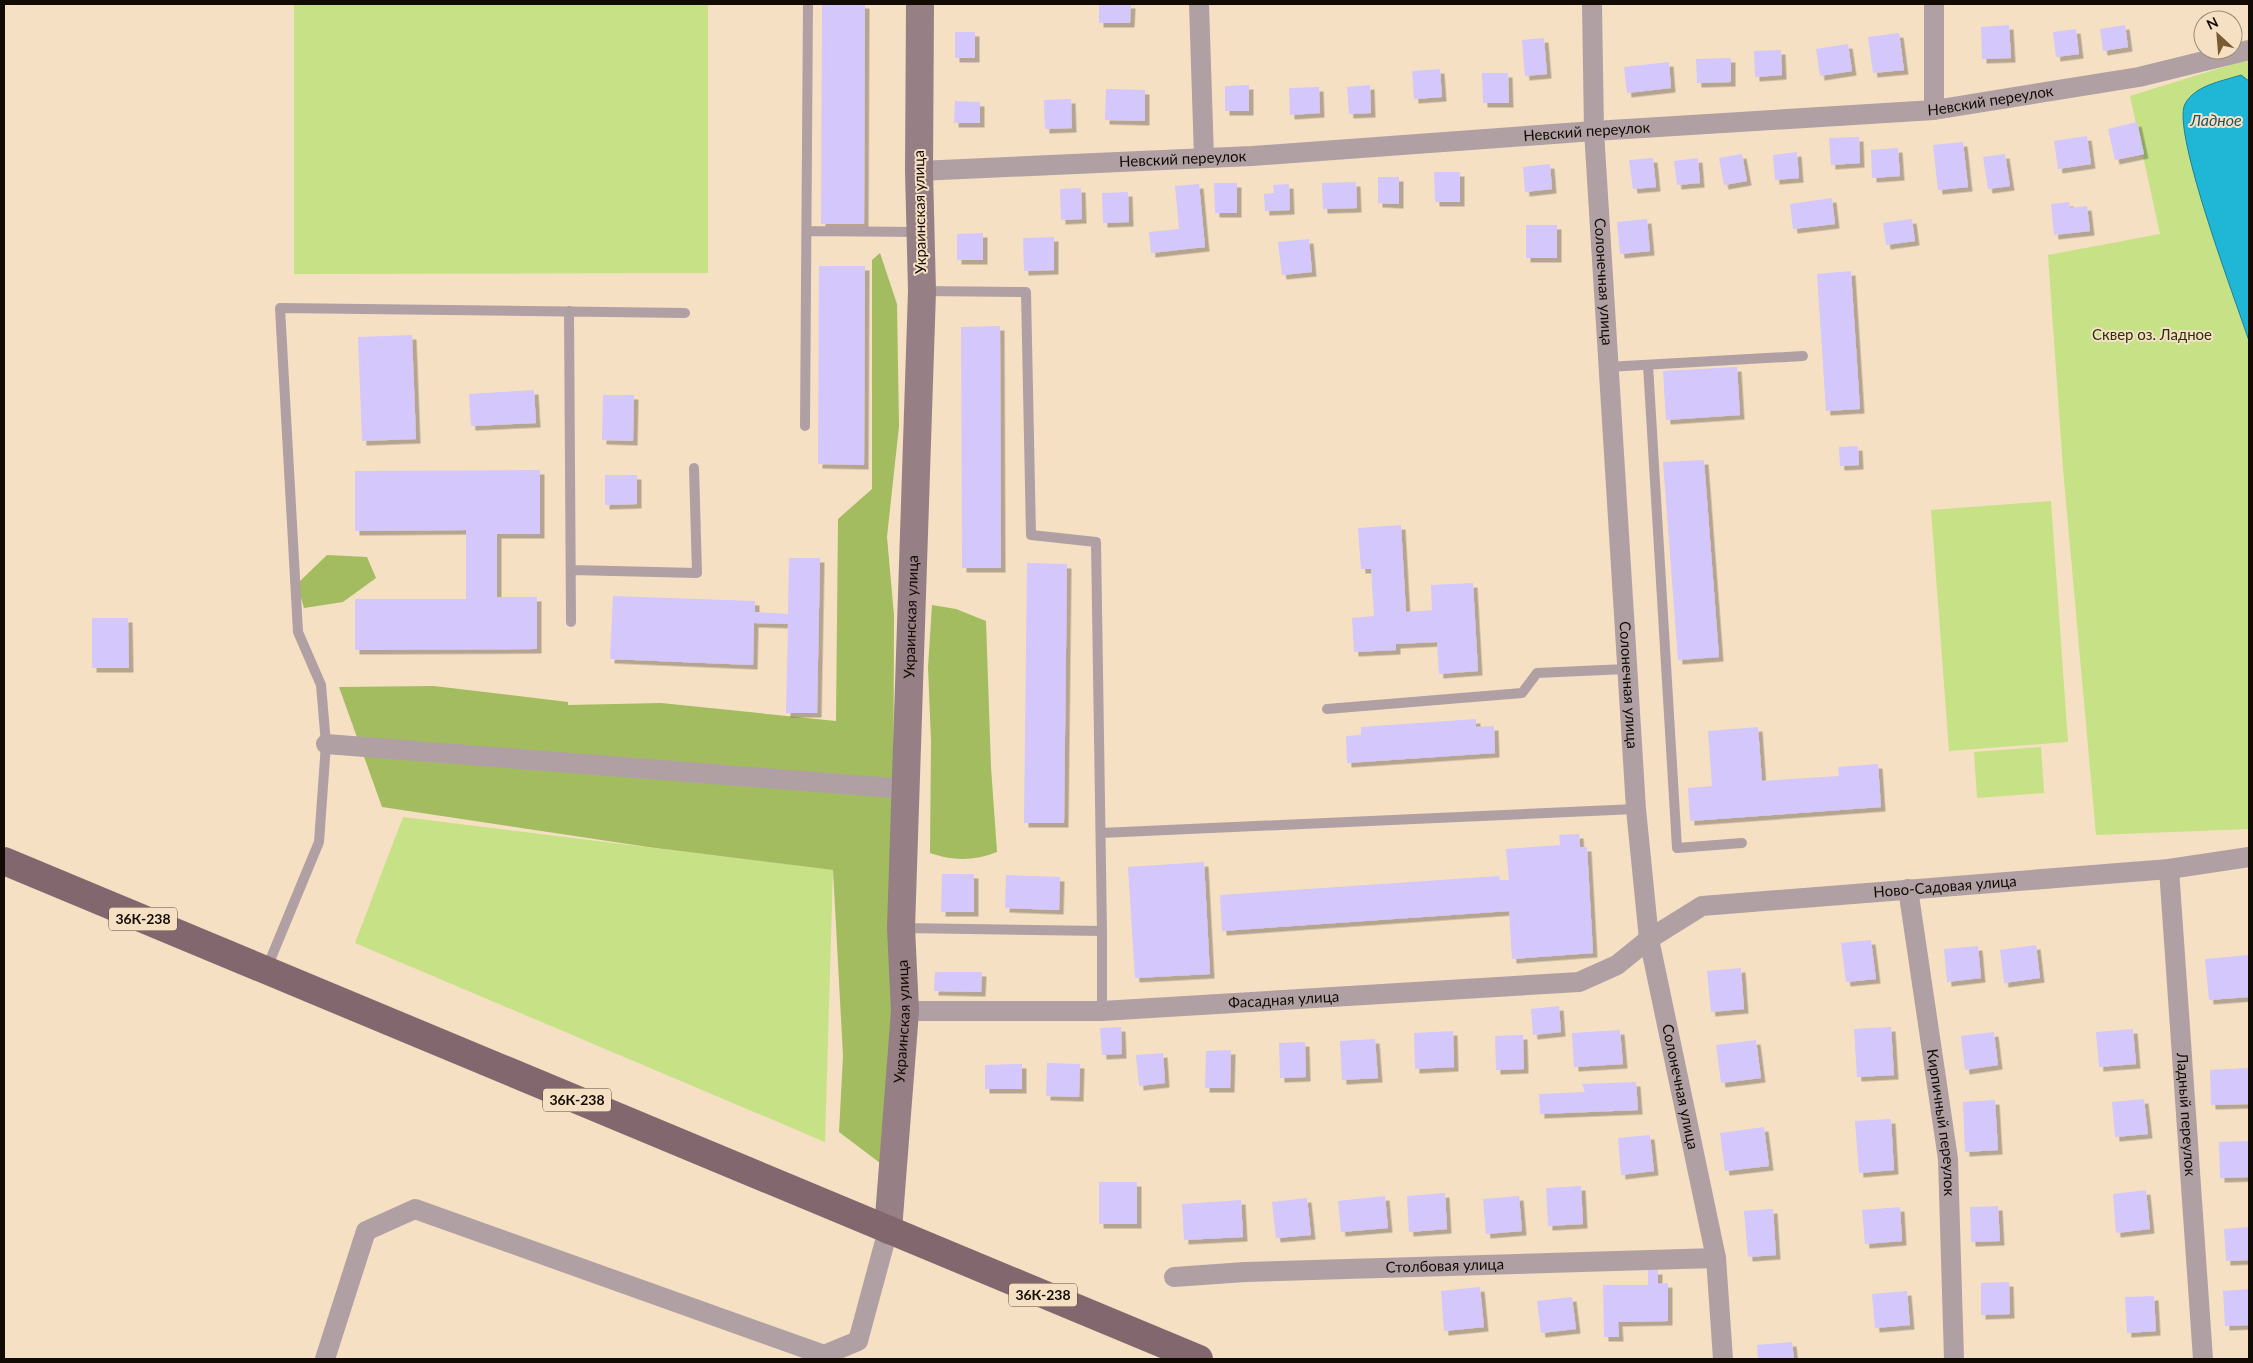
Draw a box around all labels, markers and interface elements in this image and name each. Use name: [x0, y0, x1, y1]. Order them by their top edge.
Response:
north arrow: [2193, 10, 2243, 60]
text: N: [2204, 13, 2221, 33]
street label: Невский переулок: [1927, 81, 2055, 118]
water label: Ладное: [2189, 110, 2242, 129]
street label: Невский переулок: [1523, 118, 1651, 144]
street label: Невский переулок: [1119, 146, 1247, 170]
street label: Украинская улица: [909, 150, 929, 274]
street label: Солонечная улица: [1591, 217, 1617, 346]
park label: Сквер оз. Ладное: [2092, 325, 2212, 343]
street label: Украинская улица: [899, 555, 921, 679]
street label: Солонечная улица: [1616, 621, 1642, 749]
street label: Ново-Садовая улица: [1873, 871, 2017, 900]
road number: 36К-238: [109, 908, 177, 931]
street label: Украинская улица: [889, 959, 913, 1084]
street label: Фасадная улица: [1228, 987, 1340, 1011]
street label: Солонечная улица: [1659, 1022, 1703, 1151]
street label: Кирпичный переулок: [1924, 1048, 1959, 1197]
street label: Ладный переулок: [2174, 1051, 2200, 1177]
road number: 36К-238: [543, 1088, 611, 1112]
street label: Столбовая улица: [1385, 1254, 1504, 1276]
road number: 36К-238: [1009, 1284, 1077, 1306]

